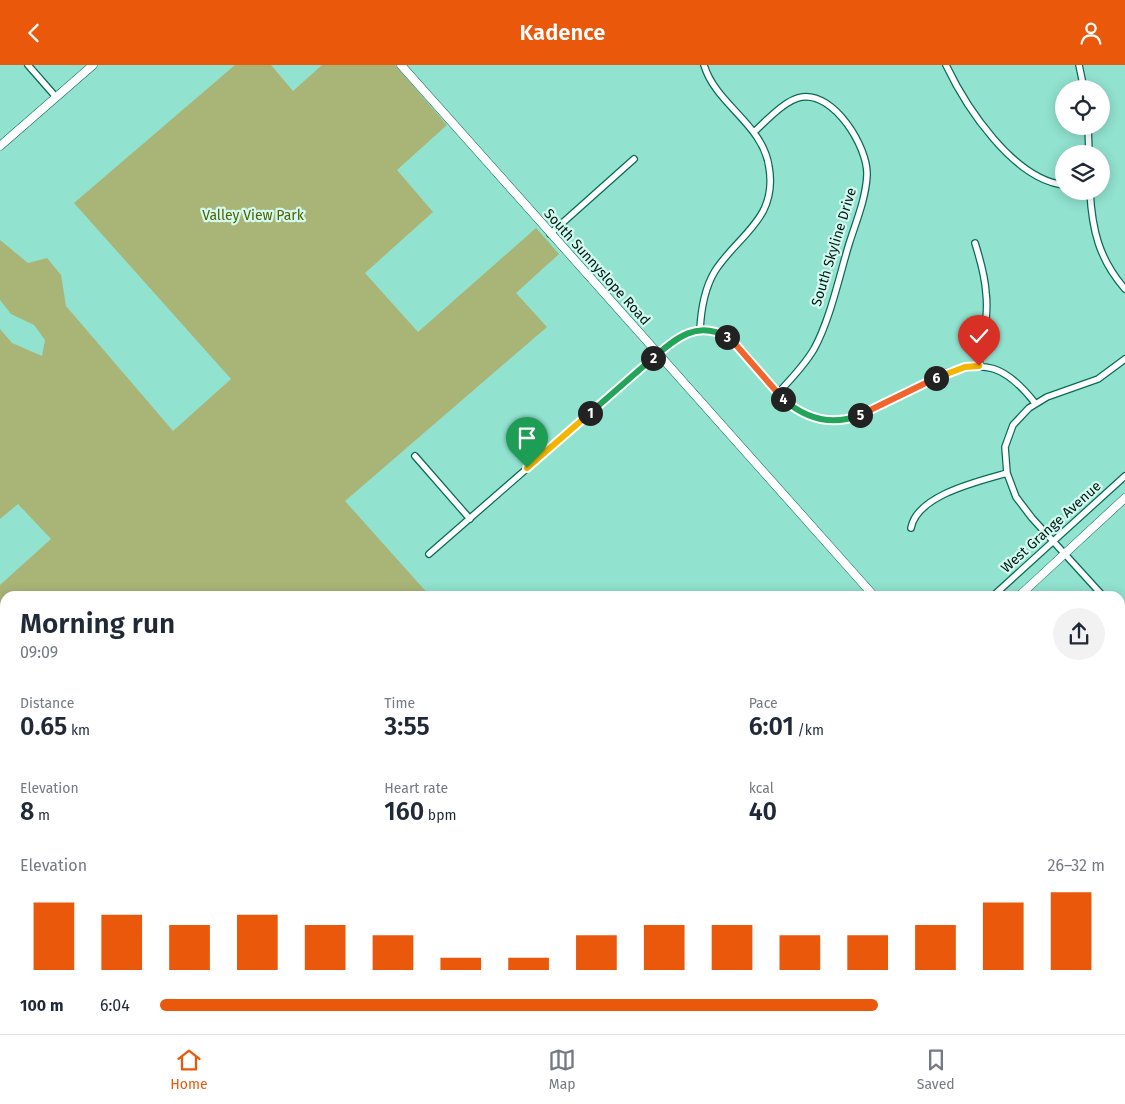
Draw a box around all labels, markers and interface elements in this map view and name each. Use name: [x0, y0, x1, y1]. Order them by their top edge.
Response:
icon: back: [20, 19, 48, 47]
text: Kadence: [520, 19, 605, 46]
icon: person: [1077, 19, 1105, 47]
map controls: [1055, 80, 1110, 200]
button: locate: [1055, 80, 1110, 135]
button: layers: [1055, 145, 1110, 200]
street label: South Skyline Drive: [808, 186, 860, 308]
street label: South Sunnyslope Road: [540, 205, 654, 329]
park label: Valley View Park: [202, 207, 305, 224]
pin: [958, 315, 1000, 366]
icon: check: [965, 322, 993, 350]
pin: 3: [714, 325, 740, 349]
text: 3: [724, 329, 731, 346]
pin: 2: [640, 345, 666, 371]
text: 2: [650, 350, 657, 367]
pin: 6: [924, 365, 948, 391]
text: 6: [933, 370, 940, 387]
pin: 4: [770, 387, 796, 411]
text: 4: [780, 391, 787, 408]
pin: 1: [578, 401, 602, 425]
pin: 5: [848, 403, 872, 427]
text: 1: [587, 405, 594, 422]
text: 5: [857, 407, 864, 424]
pin: [506, 417, 548, 468]
icon: arrive: [513, 424, 541, 452]
street label: West Grange Avenue: [997, 478, 1105, 576]
text: Morning run: [20, 607, 175, 640]
button: share: [1053, 608, 1105, 660]
text: 09:09: [20, 643, 58, 662]
text: Distance: [20, 695, 74, 712]
text: Time: [384, 695, 415, 712]
text: Pace: [749, 695, 778, 712]
text: 0.65: [20, 712, 67, 742]
text: 3:55: [384, 712, 430, 742]
text: 6:01: [749, 712, 794, 742]
text: km: [67, 722, 90, 739]
text: /km: [794, 722, 824, 739]
text: Elevation: [20, 780, 79, 797]
text: Heart rate: [384, 780, 448, 797]
text: kcal: [749, 780, 774, 797]
text: 8: [20, 797, 34, 827]
text: 160: [384, 797, 424, 827]
text: 40: [749, 797, 777, 827]
text: m: [34, 807, 50, 824]
text: bpm: [424, 807, 456, 824]
text: Elevation: [20, 856, 87, 875]
text: 26–32 m: [1047, 856, 1105, 875]
text: 100 m: [20, 996, 63, 1015]
text: 6:04: [100, 996, 130, 1015]
tab: Home: [170, 1046, 208, 1093]
tab: Map: [548, 1046, 576, 1093]
tab: Saved: [917, 1046, 955, 1093]

